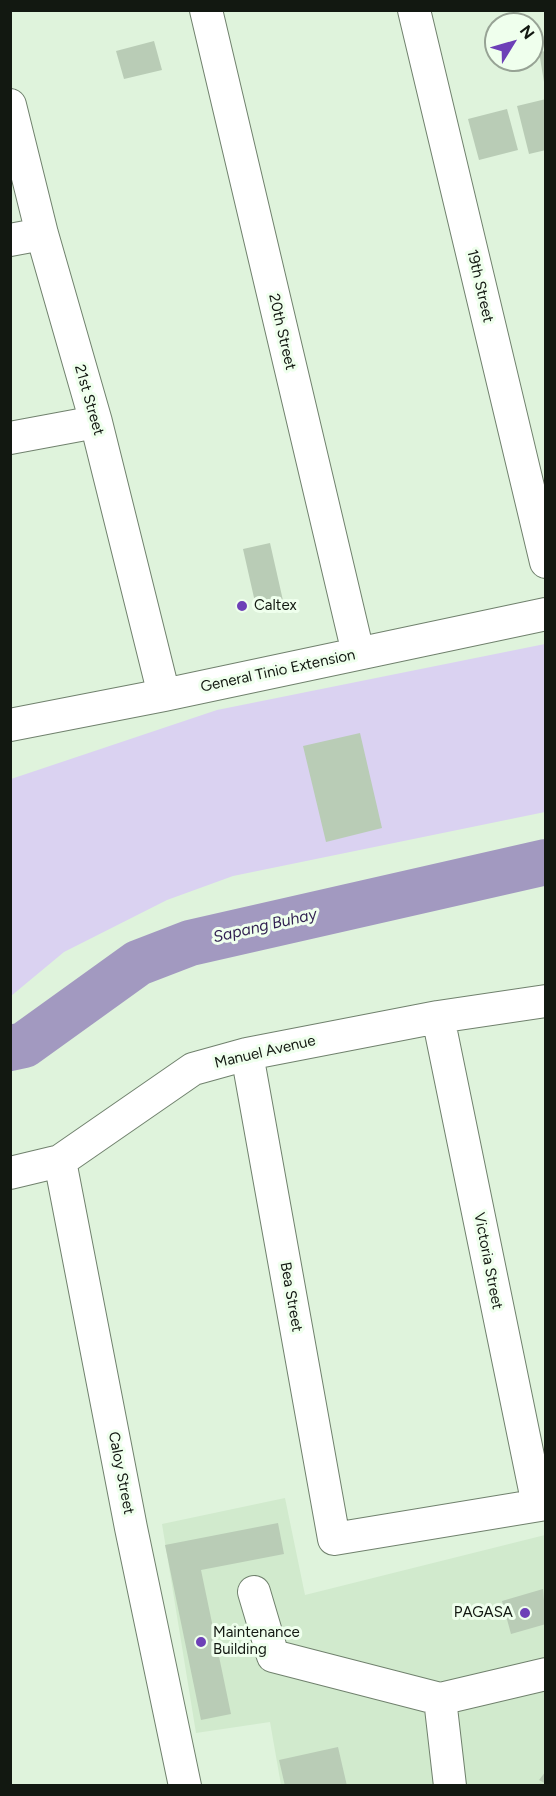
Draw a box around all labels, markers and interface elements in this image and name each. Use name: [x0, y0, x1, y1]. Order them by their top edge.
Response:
north arrow: [484, 12, 544, 72]
text: N: [516, 21, 538, 43]
street label: 19th Street: [463, 248, 497, 324]
street label: 20th Street: [264, 292, 300, 372]
street label: 21st Street: [70, 362, 108, 438]
place label: Caltex: [254, 597, 297, 615]
marker: Caltex: [235, 599, 249, 613]
street label: General Tinio Extension: [199, 646, 357, 696]
water label: Sapang Buhay: [211, 905, 319, 947]
street label: Manuel Avenue: [213, 1032, 317, 1072]
street label: Victoria Street: [470, 1211, 506, 1311]
street label: Bea Street: [276, 1261, 306, 1333]
street label: Caloy Street: [104, 1430, 138, 1516]
place label: PAGASA: [454, 1604, 513, 1622]
marker: PAGASA: [518, 1606, 532, 1620]
place label: Maintenance Building: [213, 1624, 300, 1659]
marker: Maintenance Building: [194, 1635, 208, 1649]

